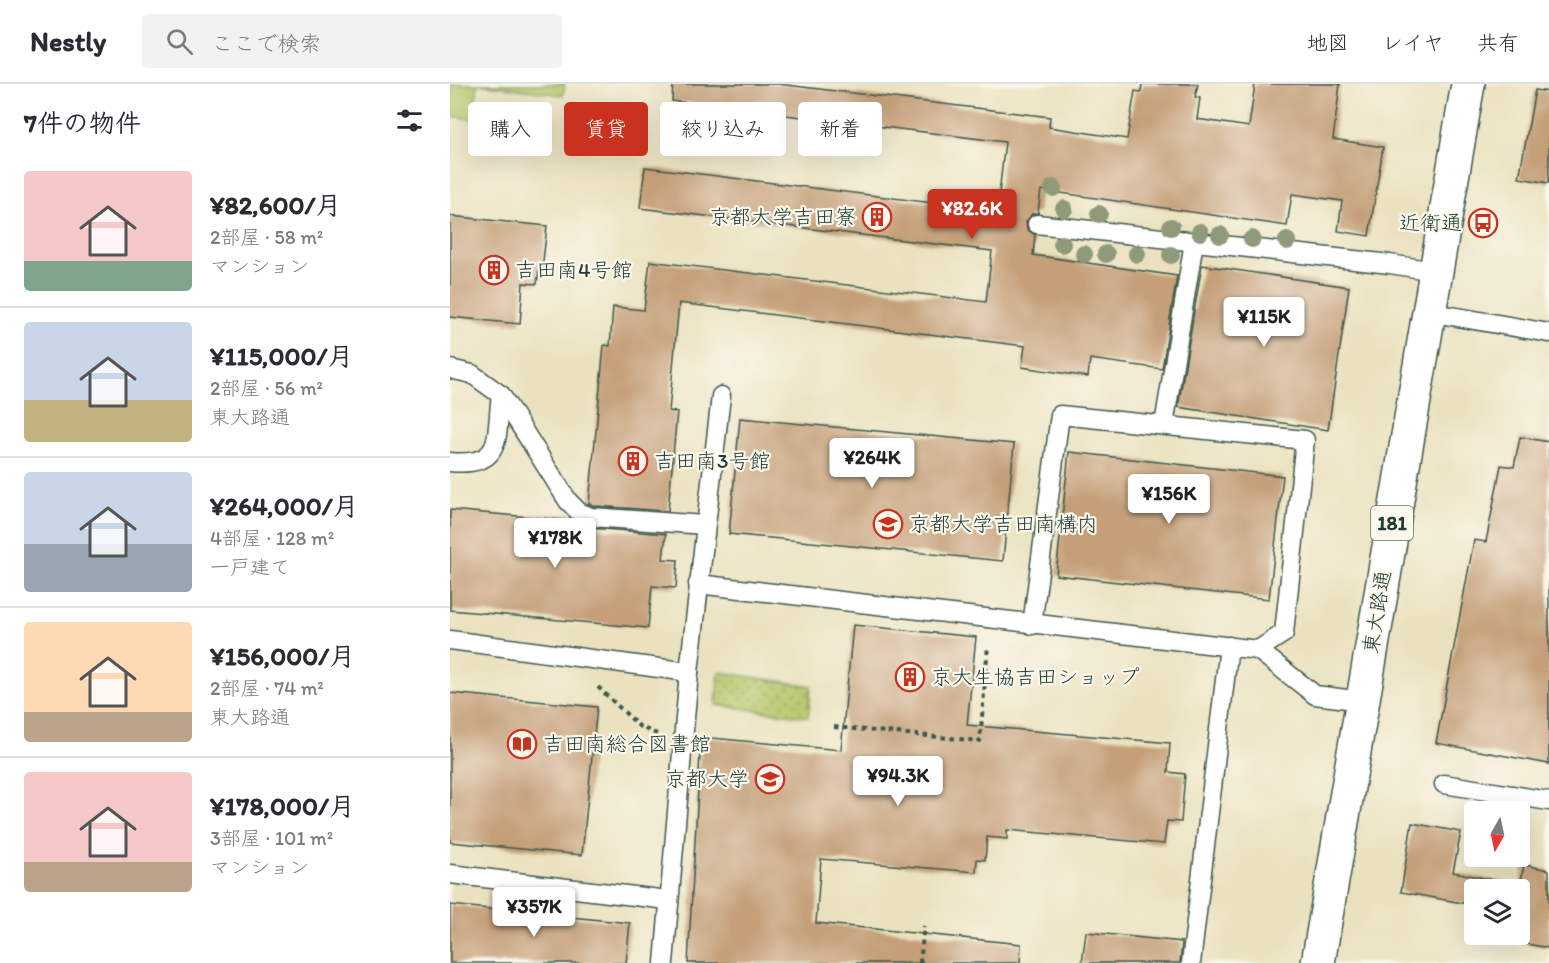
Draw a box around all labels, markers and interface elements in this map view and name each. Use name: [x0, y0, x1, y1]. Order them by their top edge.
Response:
search box: [142, 14, 562, 68]
text: Nestly: [30, 24, 106, 58]
icon: search: [163, 25, 196, 58]
text: ここで検索: [211, 30, 321, 57]
text: 地図: [1307, 30, 1349, 55]
text: レイヤ: [1382, 30, 1444, 55]
text: 共有: [1477, 30, 1519, 55]
chip: 購入: [468, 102, 552, 156]
chip: 賃貸: [564, 102, 648, 156]
chip: 絞り込み: [660, 102, 786, 156]
chip: 新着: [798, 102, 882, 156]
icon: filters: [393, 104, 426, 137]
text: 7件の物件: [24, 107, 141, 139]
text: ¥82,600/月: [210, 189, 341, 221]
pin: ¥82.6K: [923, 189, 1021, 240]
icon: home: [72, 195, 144, 267]
text: ¥82.6K: [942, 196, 1002, 220]
building icon: 京都大学吉田寮: [861, 201, 893, 233]
place label: 京都大学吉田寮: [709, 204, 856, 229]
bus stop icon: 近衛通: [1467, 207, 1499, 239]
place label: 近衛通: [1399, 210, 1462, 235]
text: 2部屋 · 58 m²: [210, 225, 323, 249]
text: マンション: [210, 254, 309, 278]
building icon: 吉田南4号館: [478, 254, 510, 286]
place label: 吉田南4号館: [515, 257, 633, 282]
pin: ¥115K: [1222, 297, 1306, 348]
text: ¥115K: [1237, 304, 1291, 328]
text: ¥115,000/月: [210, 340, 354, 372]
icon: home: [72, 346, 144, 418]
text: 2部屋 · 56 m²: [210, 376, 323, 400]
text: 東大路通: [210, 405, 290, 429]
pin: ¥264K: [830, 438, 914, 489]
building icon: 吉田南3号館: [617, 445, 649, 477]
text: ¥264K: [843, 445, 901, 469]
place label: 吉田南3号館: [654, 448, 770, 473]
pin: ¥156K: [1127, 474, 1211, 525]
text: ¥156K: [1142, 481, 1196, 505]
text: ¥264,000/月: [210, 490, 359, 522]
icon: home: [72, 496, 144, 568]
road number: 181: [1371, 506, 1413, 540]
school or university icon: 京都大学吉田南構内: [872, 508, 904, 540]
place label: 京都大学吉田南構内: [909, 511, 1098, 536]
pin: ¥178K: [513, 518, 597, 569]
text: ¥178K: [528, 525, 582, 549]
text: 4部屋 · 128 m²: [210, 526, 334, 550]
text: 一戸建て: [210, 555, 290, 579]
street label: 東大路通: [1358, 568, 1395, 655]
text: ¥156,000/月: [210, 640, 355, 672]
icon: home: [72, 646, 144, 718]
building icon: 京大生協吉田ショップ: [894, 661, 926, 693]
place label: 京大生協吉田ショップ: [931, 664, 1140, 689]
text: 2部屋 · 74 m²: [210, 676, 324, 700]
text: 東大路通: [210, 705, 290, 729]
library icon: 吉田南総合図書館: [506, 728, 538, 760]
place label: 吉田南総合図書館: [543, 731, 711, 756]
pin: ¥94.3K: [849, 756, 947, 807]
school or university icon: 京都大学: [754, 763, 786, 795]
text: ¥94.3K: [867, 763, 929, 787]
place label: 京都大学: [665, 766, 749, 791]
text: ¥178,000/月: [210, 790, 355, 822]
icon: home: [72, 796, 144, 868]
north arrow: [1464, 801, 1530, 867]
map controls: [1464, 801, 1530, 945]
text: 3部屋 · 101 m²: [210, 826, 333, 850]
text: マンション: [210, 855, 309, 879]
button: layers: [1464, 879, 1530, 945]
pin: ¥357K: [492, 887, 576, 938]
text: ¥357K: [506, 894, 562, 918]

